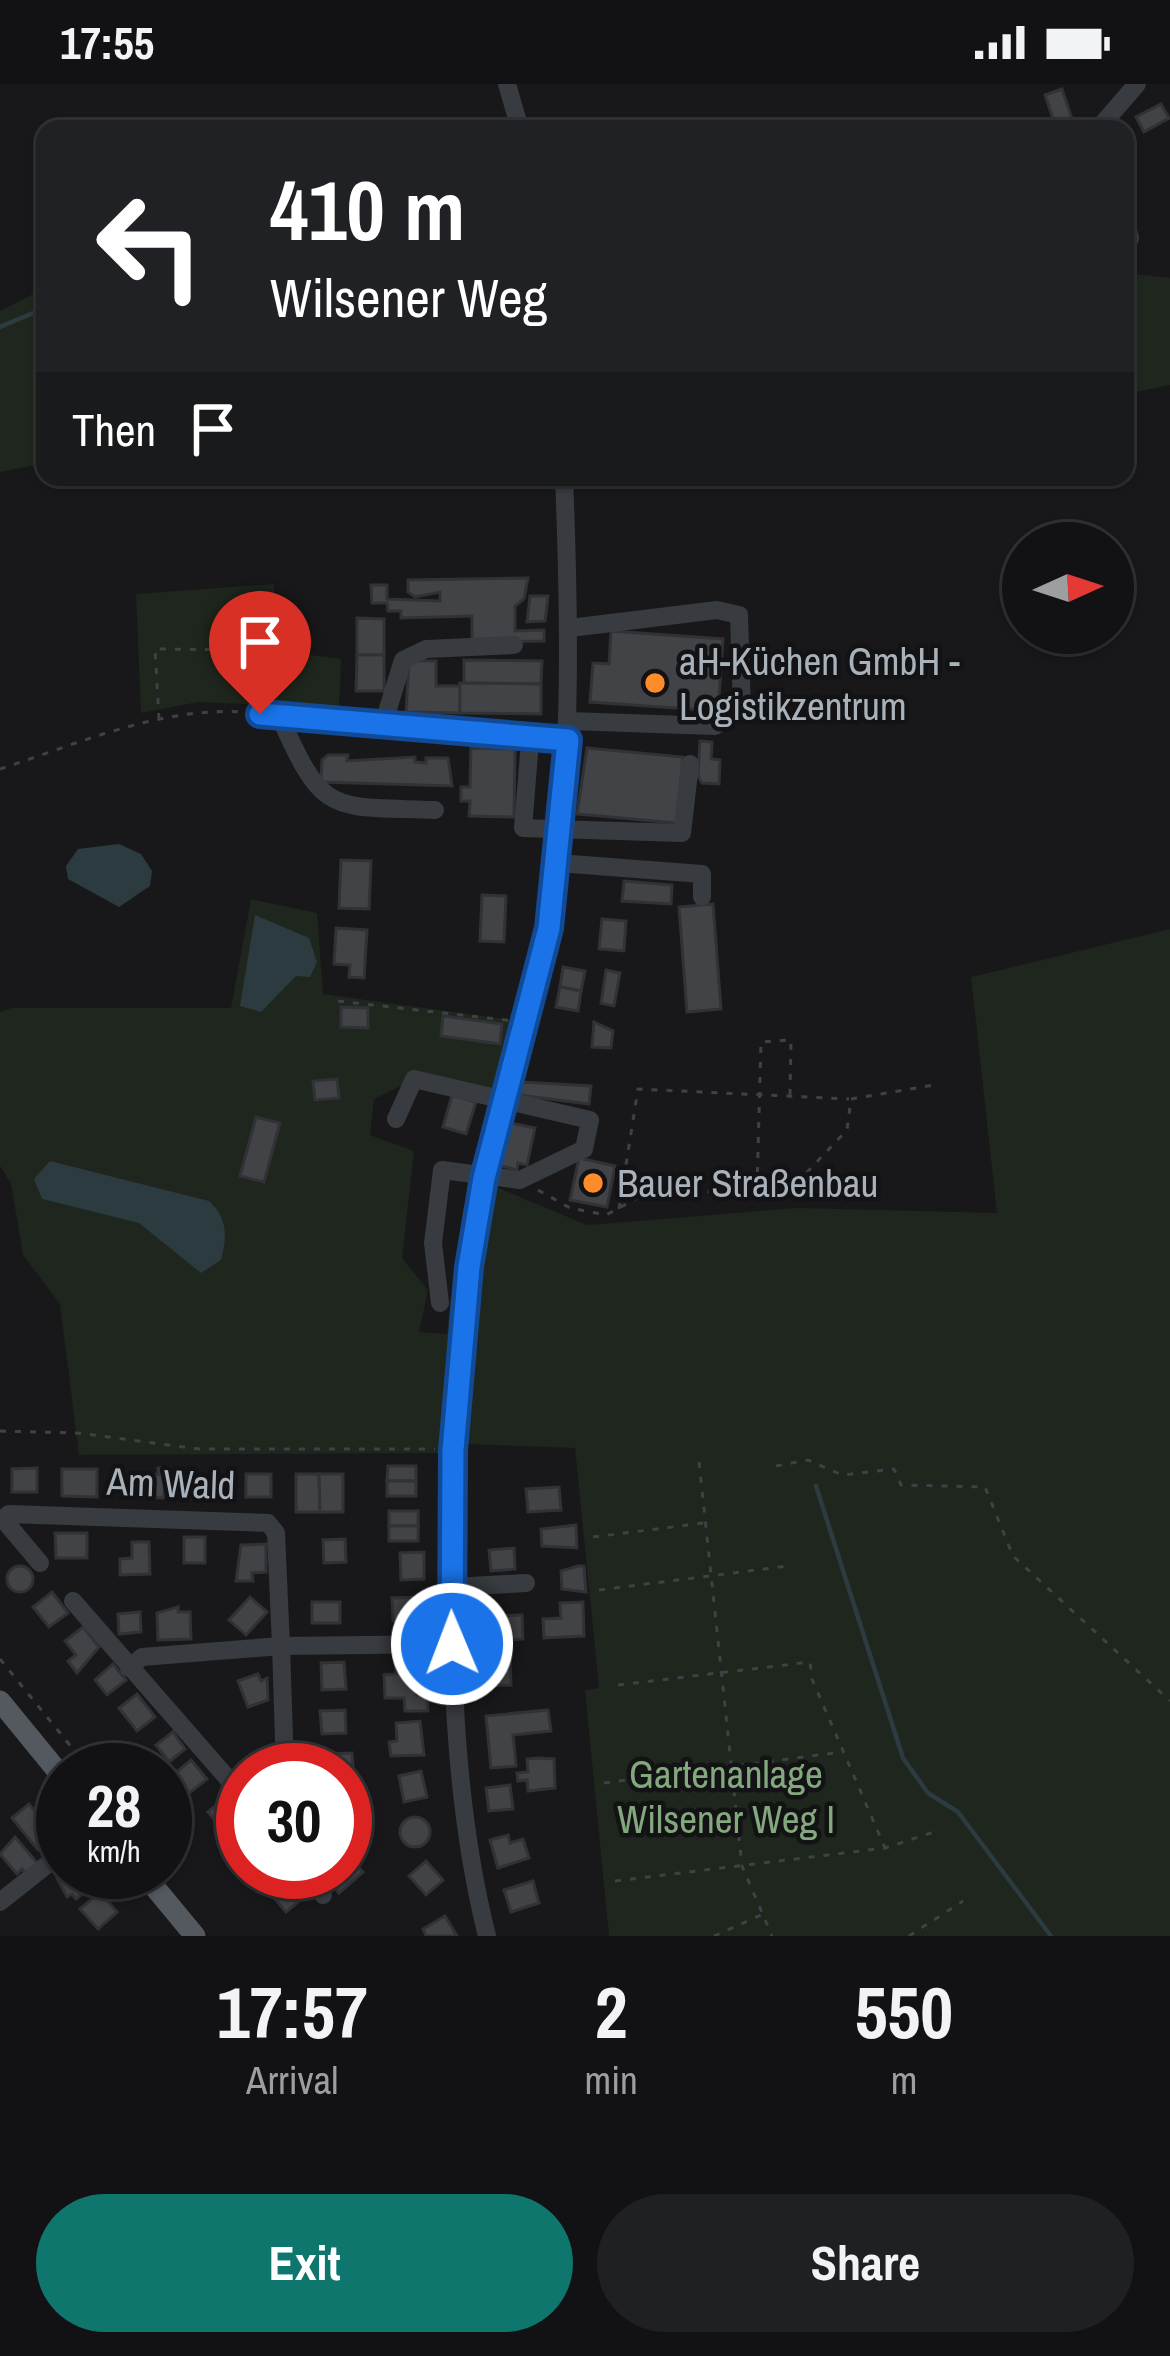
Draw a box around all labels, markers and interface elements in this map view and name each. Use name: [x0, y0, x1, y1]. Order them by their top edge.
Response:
text: 17:55: [60, 12, 154, 73]
text: 410 m: [270, 153, 465, 266]
icon: left: [72, 168, 228, 324]
text: Wilsener Weg: [270, 261, 547, 334]
icon: arrive: [180, 396, 246, 462]
text: Then: [72, 399, 156, 460]
north arrow: [1002, 522, 1134, 654]
map controls: [1002, 522, 1134, 654]
pin: [209, 591, 311, 714]
icon: arrive: [227, 609, 293, 675]
place label: aH-Küchen GmbH - Logistikzentrum: [679, 635, 960, 732]
marker: aH-Küchen GmbH - Logistikzentrum: [642, 670, 668, 696]
place label: Bauer Straßenbau: [617, 1157, 878, 1209]
marker: Bauer Straßenbau: [580, 1170, 606, 1196]
street label: Am Wald: [105, 1455, 236, 1511]
position arrow: [389, 1581, 515, 1707]
speed limit sign: 30: [216, 1743, 372, 1899]
park label: Gartenanlage Wilsener Weg I: [617, 1748, 835, 1845]
text: 28: [87, 1765, 141, 1846]
text: km/h: [87, 1831, 141, 1871]
text: 17:57: [217, 1963, 368, 2060]
text: 2: [595, 1963, 628, 2060]
text: 550: [855, 1963, 953, 2060]
text: Arrival: [246, 2054, 338, 2106]
text: min: [585, 2054, 638, 2106]
text: m: [891, 2054, 917, 2106]
button: Exit: [36, 2194, 573, 2332]
button: Share: [597, 2194, 1134, 2332]

